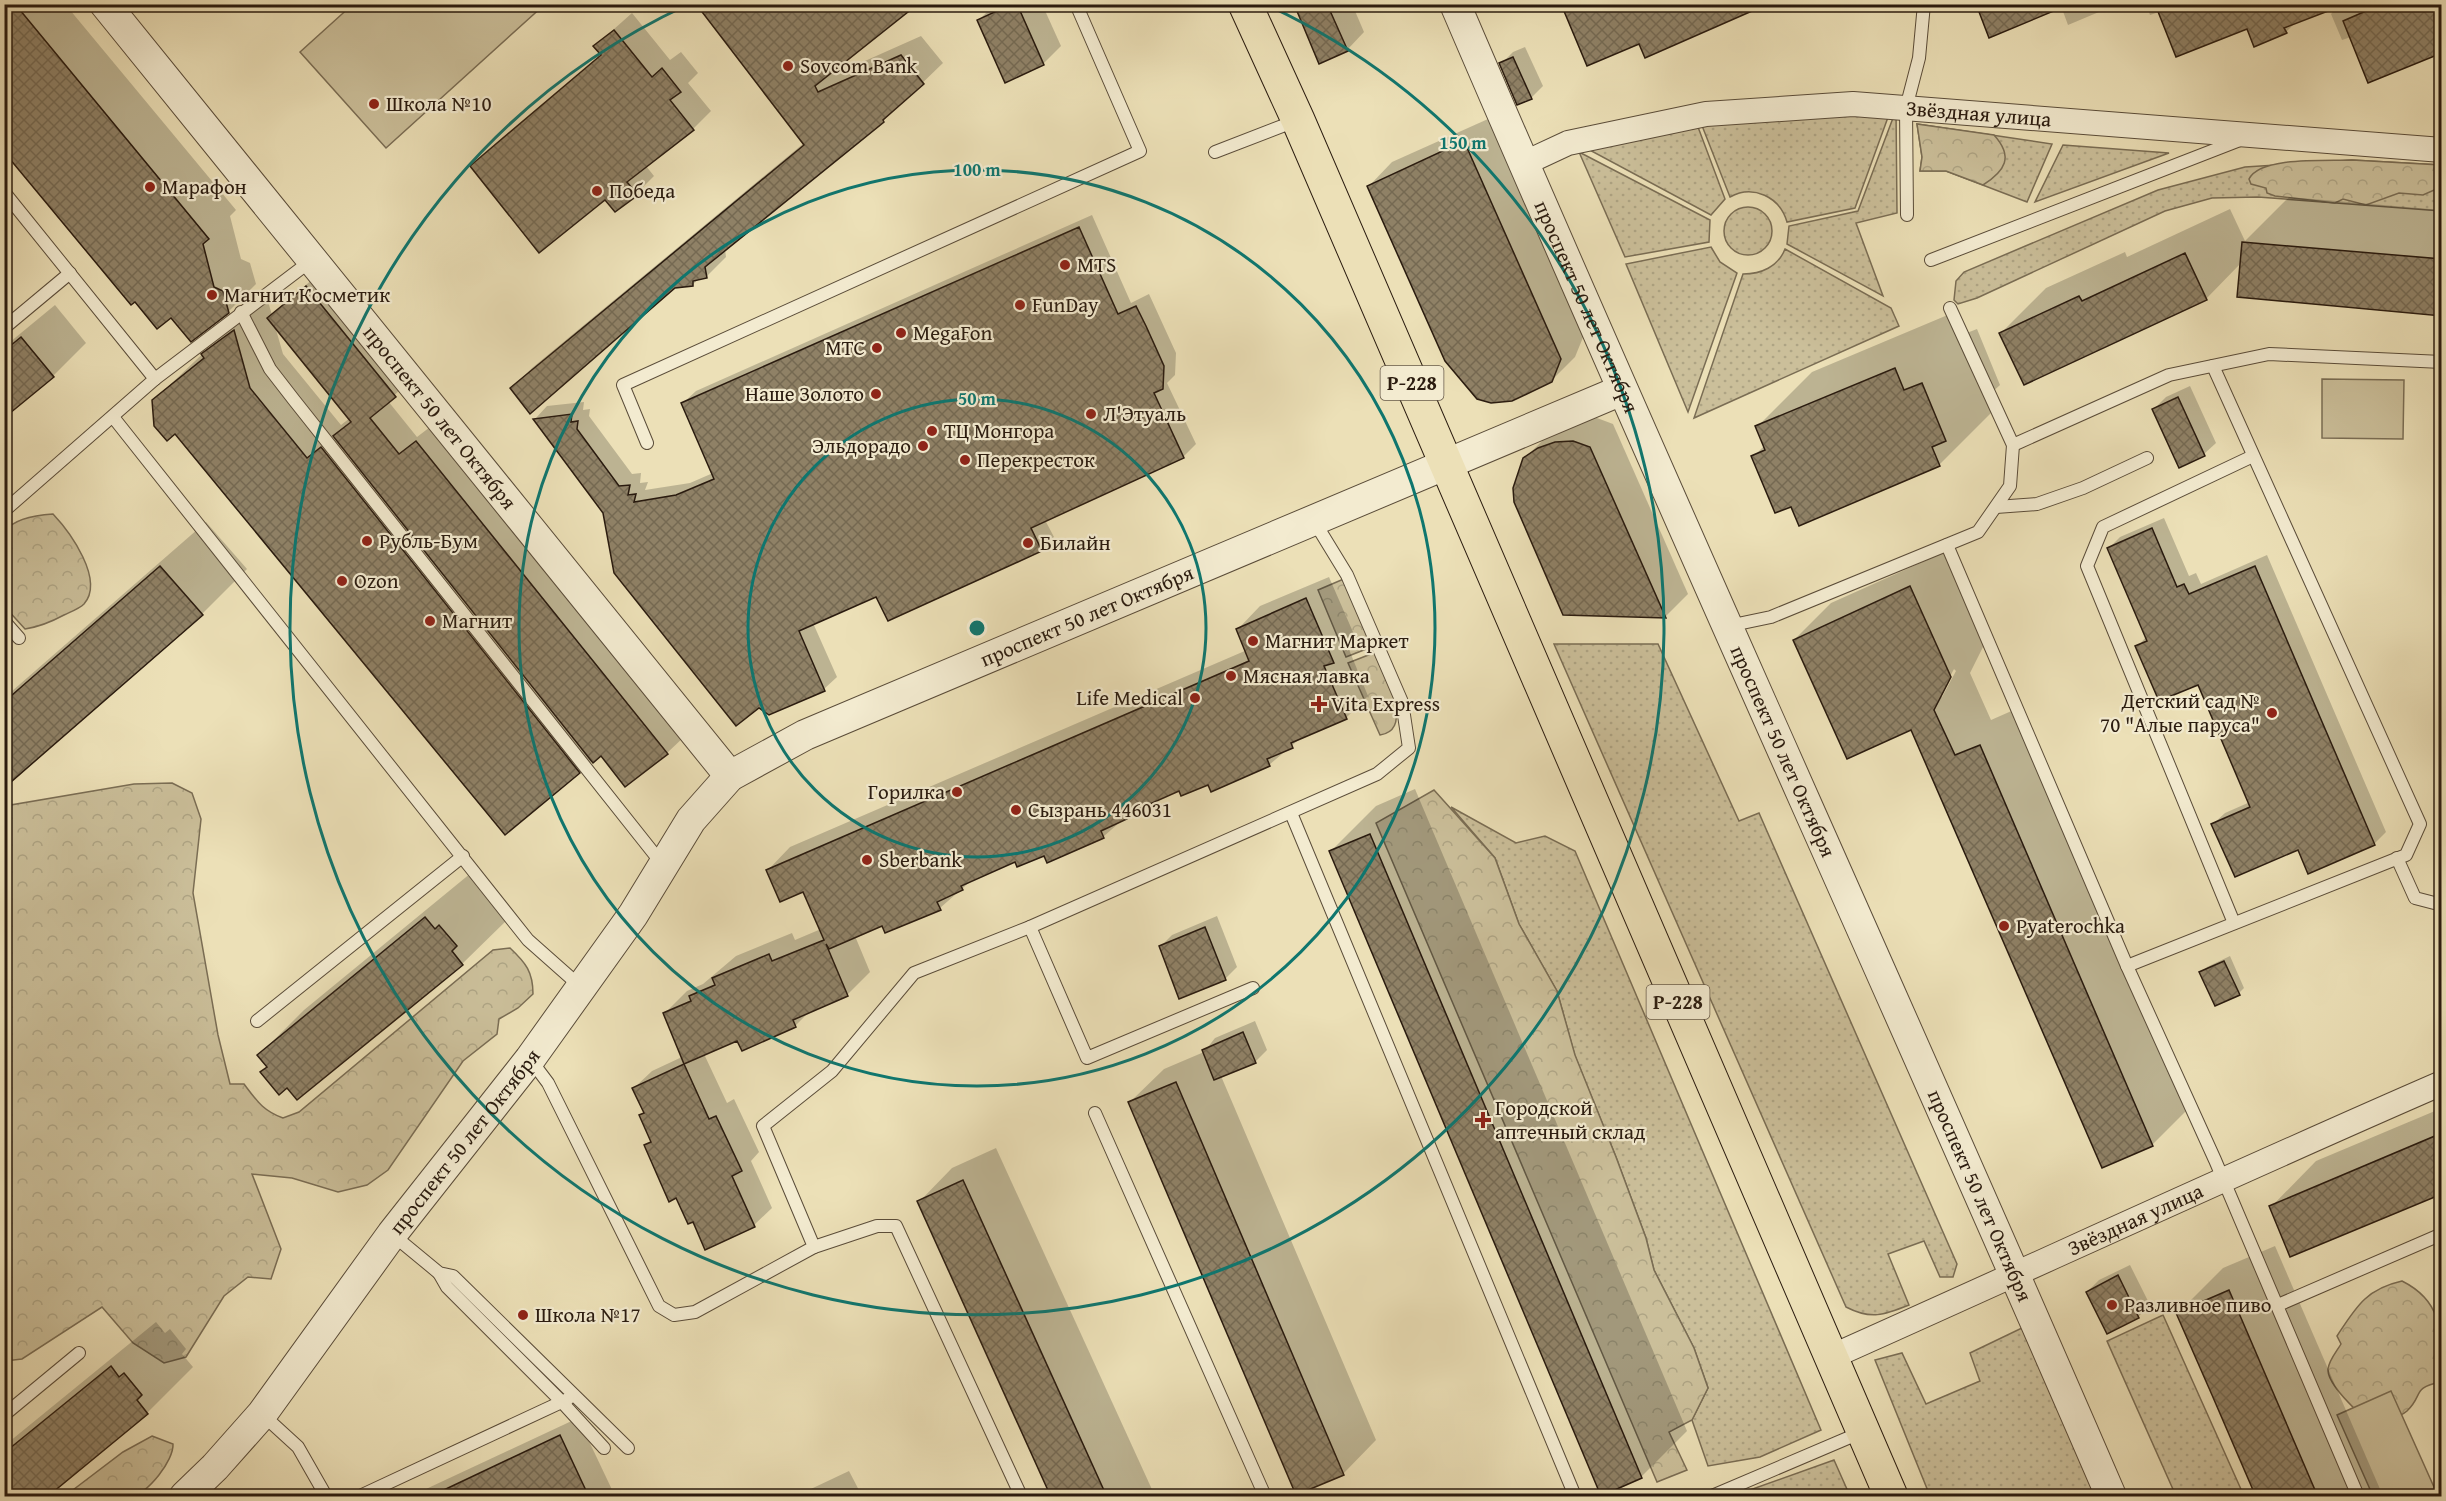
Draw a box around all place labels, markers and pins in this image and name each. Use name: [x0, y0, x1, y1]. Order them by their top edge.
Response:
place label: Sovcom Bank: [800, 50, 917, 81]
marker: Sovcom Bank: [781, 59, 795, 73]
place label: Школа №10: [386, 88, 492, 119]
marker: Школа №10: [367, 97, 381, 111]
place label: Марафон: [162, 171, 247, 202]
place label: Победа: [609, 175, 675, 206]
marker: Марафон: [143, 180, 157, 194]
marker: Победа: [590, 184, 604, 198]
place label: MTS: [1077, 249, 1116, 280]
marker: MTS: [1058, 258, 1072, 272]
place label: Магнит Косметик: [224, 279, 390, 310]
marker: Магнит Косметик: [205, 288, 219, 302]
place label: FunDay: [1032, 289, 1099, 320]
marker: FunDay: [1013, 298, 1027, 312]
place label: MegaFon: [913, 317, 993, 348]
marker: MegaFon: [894, 326, 908, 340]
place label: МТС: [825, 332, 865, 363]
marker: МТС: [870, 341, 884, 355]
place label: Наше Золото: [745, 378, 864, 409]
marker: Наше Золото: [869, 387, 883, 401]
place label: Л'Этуаль: [1103, 398, 1186, 429]
marker: Л'Этуаль: [1084, 407, 1098, 421]
place label: ТЦ Монгора: [944, 415, 1054, 446]
marker: ТЦ Монгора: [925, 424, 939, 438]
place label: Эльдорадо: [812, 430, 911, 461]
marker: Эльдорадо: [916, 439, 930, 453]
place label: Перекресток: [977, 444, 1095, 475]
marker: Перекресток: [958, 453, 972, 467]
place label: Рубль-Бум: [379, 525, 478, 556]
place label: Билайн: [1040, 527, 1111, 558]
marker: Рубль-Бум: [360, 534, 374, 548]
marker: Билайн: [1021, 536, 1035, 550]
place label: Ozon: [354, 565, 399, 596]
marker: Ozon: [335, 574, 349, 588]
place label: Магнит: [442, 605, 512, 636]
marker: Магнит: [423, 614, 437, 628]
centre of rings: [967, 618, 987, 638]
place label: Магнит Маркет: [1265, 625, 1409, 656]
marker: Магнит Маркет: [1246, 634, 1260, 648]
place label: Мясная лавка: [1243, 660, 1370, 691]
marker: Мясная лавка: [1224, 669, 1238, 683]
place label: Life Medical: [1076, 682, 1183, 713]
place label: Детский сад № 70 "Алые паруса": [2100, 685, 2260, 740]
place label: Vita Express: [1331, 688, 1440, 719]
marker: Life Medical: [1188, 691, 1202, 705]
marker: Vita Express: [1312, 697, 1326, 711]
marker: Детский сад № 70 "Алые паруса": [2265, 706, 2279, 720]
place label: Горилка: [868, 776, 945, 807]
marker: Горилка: [950, 785, 964, 799]
place label: Сызрань 446031: [1028, 794, 1172, 825]
marker: Сызрань 446031: [1009, 803, 1023, 817]
place label: Sberbank: [879, 844, 962, 875]
marker: Sberbank: [860, 853, 874, 867]
place label: Pyaterochka: [2016, 910, 2125, 941]
marker: Pyaterochka: [1997, 919, 2011, 933]
place label: Городской аптечный склад: [1495, 1092, 1646, 1147]
marker: Городской аптечный склад: [1476, 1113, 1490, 1127]
place label: Разливное пиво: [2124, 1289, 2271, 1320]
marker: Разливное пиво: [2105, 1298, 2119, 1312]
place label: Школа №17: [535, 1299, 641, 1330]
marker: Школа №17: [516, 1308, 530, 1322]

